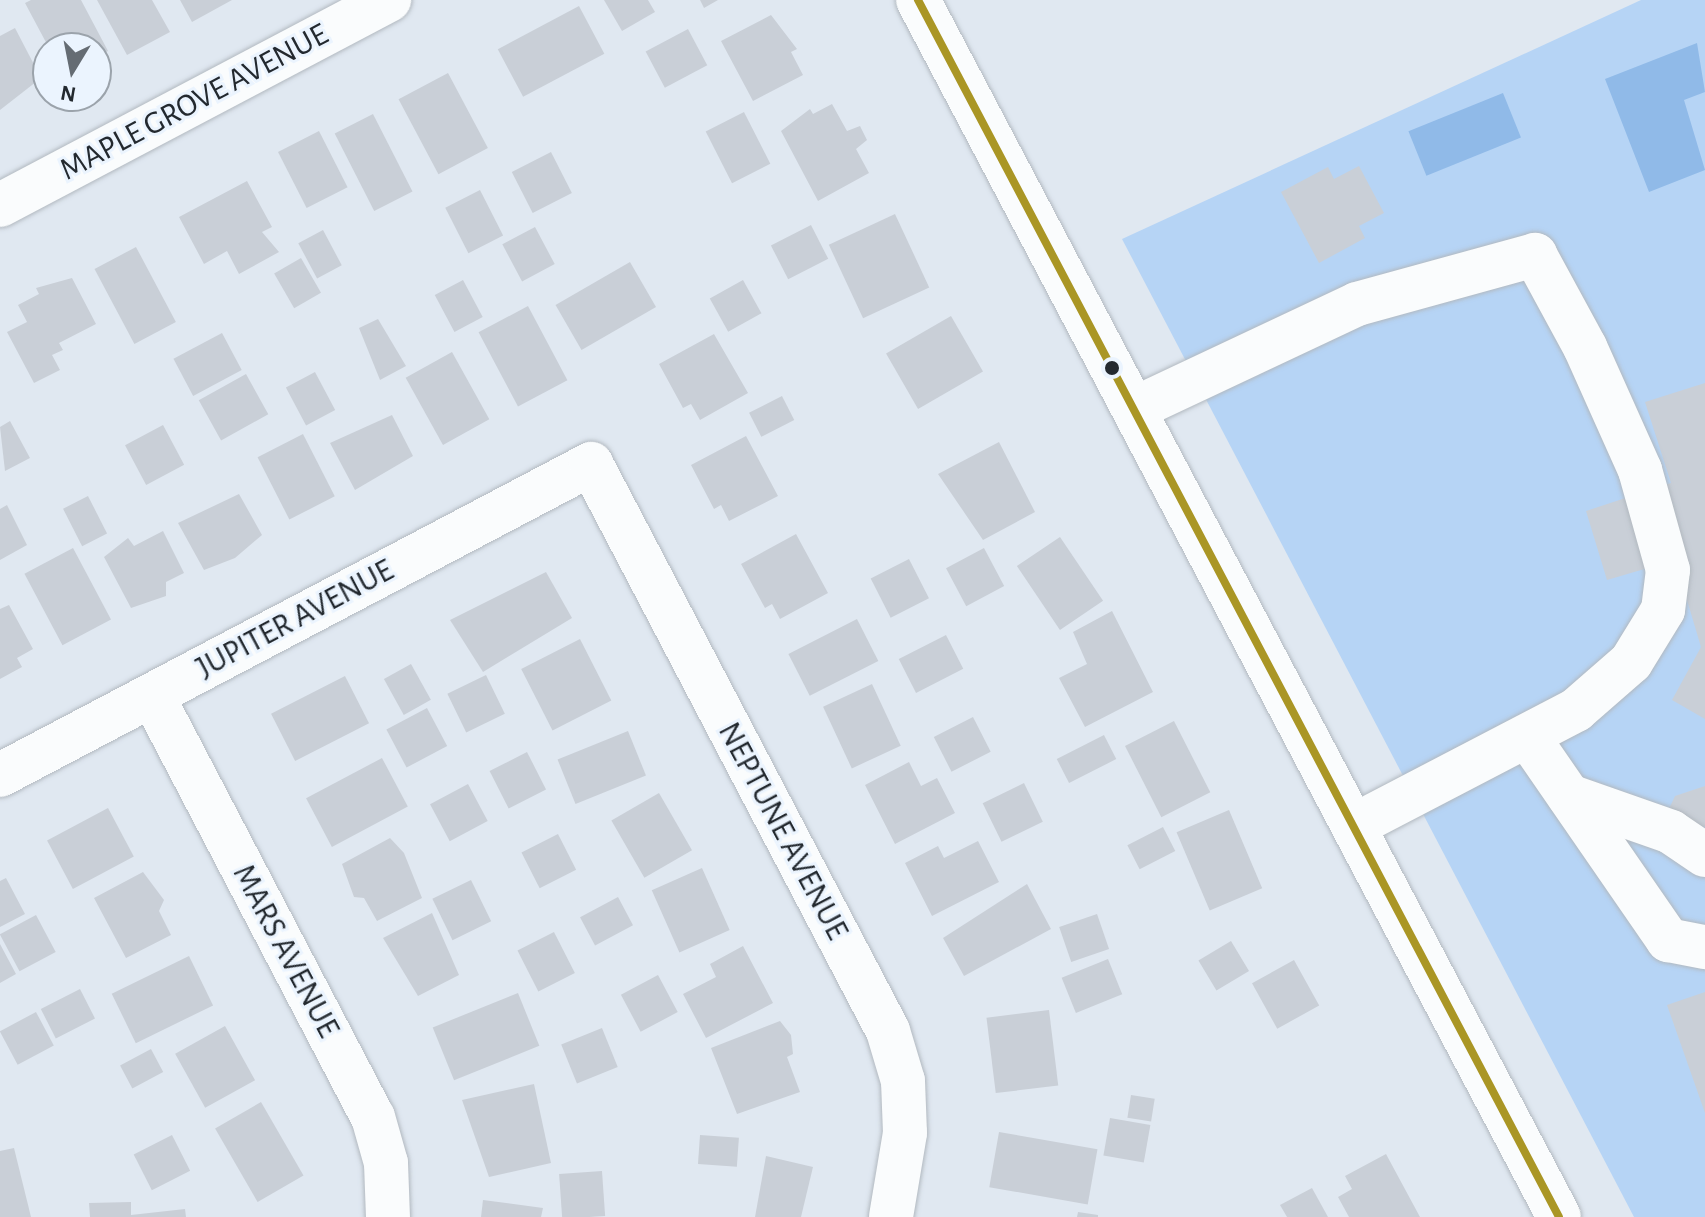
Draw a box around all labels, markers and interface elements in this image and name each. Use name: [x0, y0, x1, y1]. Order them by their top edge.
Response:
street label: MAPLE GROVE AVENUE: [53, 15, 335, 189]
north arrow: [32, 32, 112, 112]
unlabelled marker: [1104, 360, 1120, 376]
street label: JUPITER AVENUE: [190, 551, 400, 687]
street label: NEPTUNE AVENUE: [710, 716, 856, 946]
street label: MARS AVENUE: [224, 858, 348, 1044]

